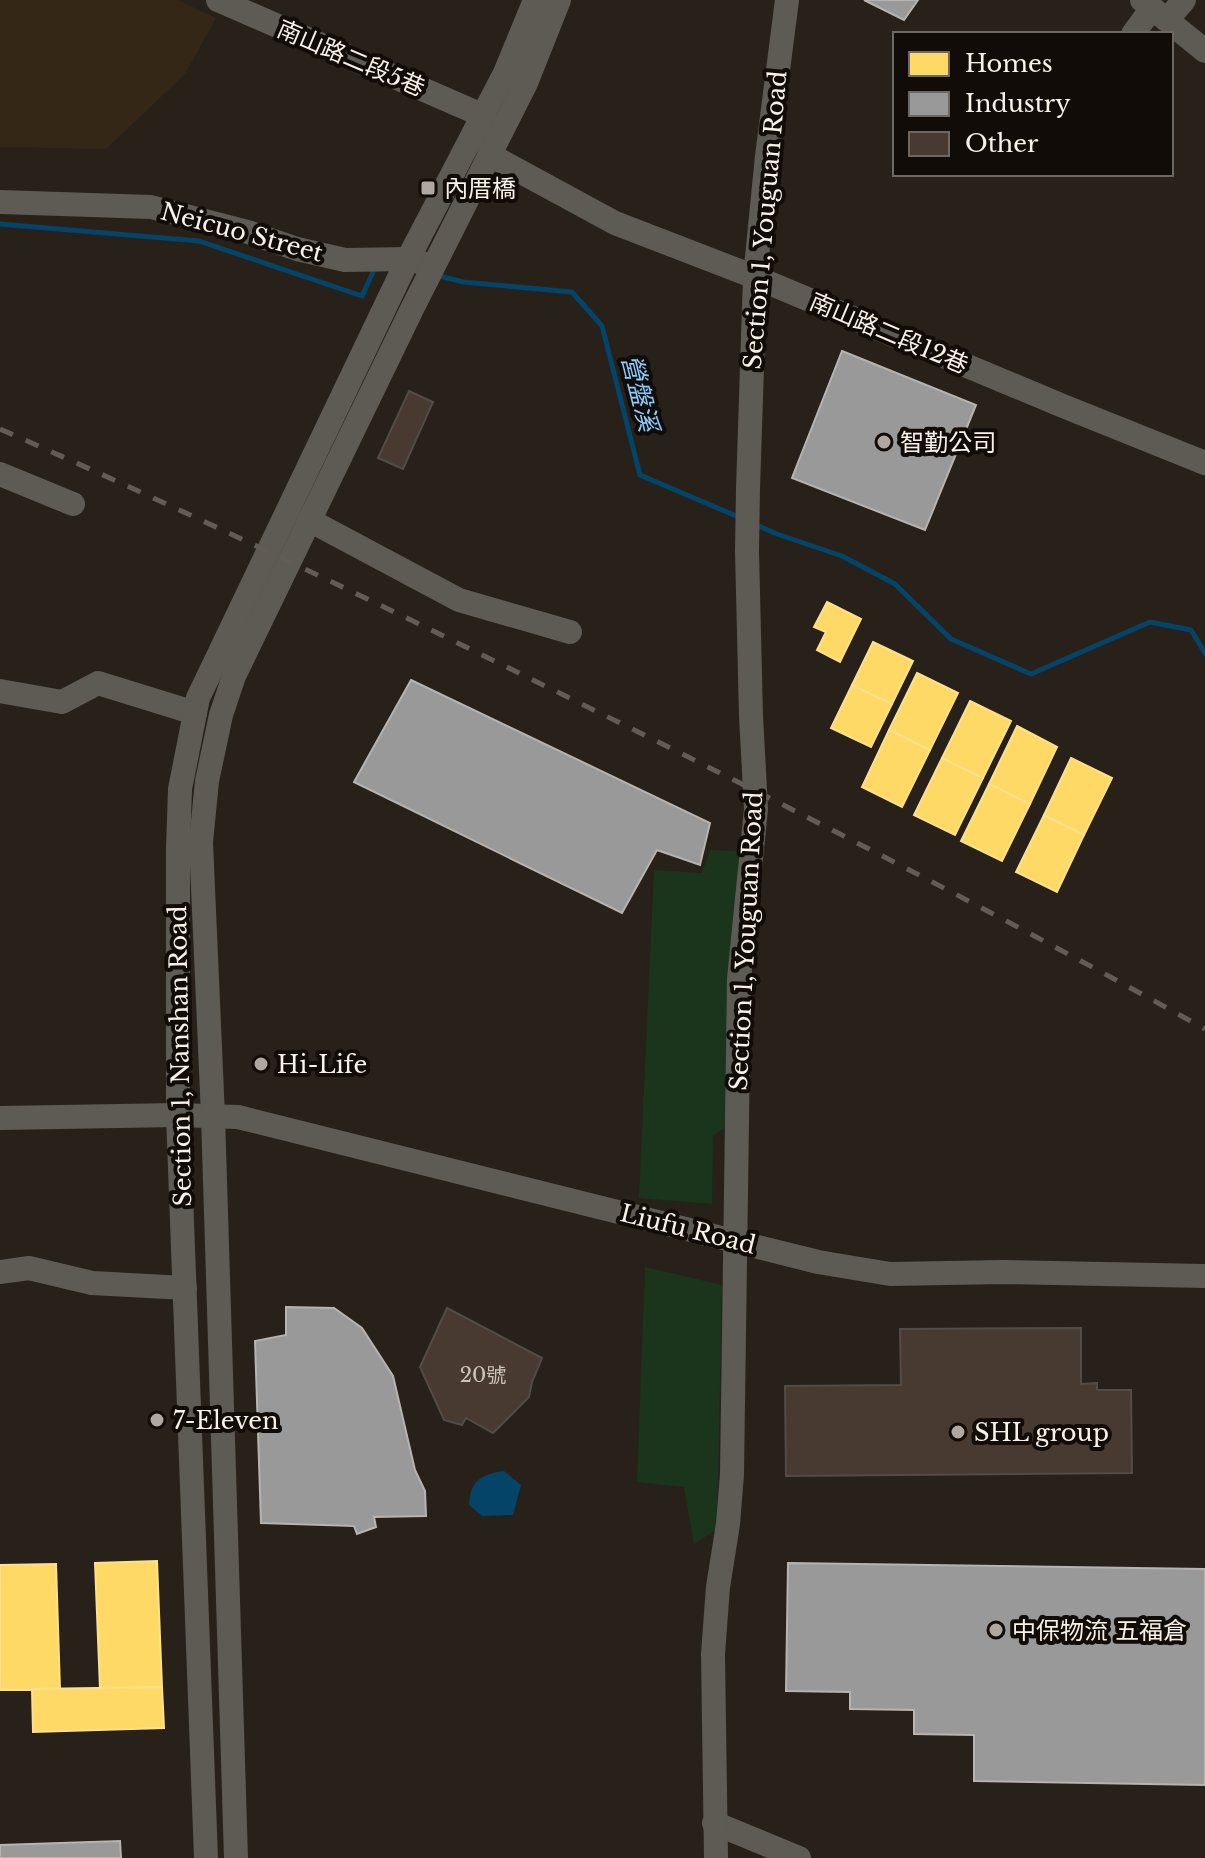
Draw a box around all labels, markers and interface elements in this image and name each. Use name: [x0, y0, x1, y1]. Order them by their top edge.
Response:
street label: 南山路二段5巷: [273, 14, 429, 102]
legend: [893, 32, 1173, 176]
text: Homes: [965, 49, 1053, 78]
street label: Section 1, Youguan Road: [737, 69, 793, 371]
text: Industry: [965, 89, 1071, 118]
text: Other: [965, 129, 1039, 158]
place label: 內厝橋: [444, 174, 516, 203]
marker: 內厝橋: [419, 179, 437, 197]
street label: Neicuo Street: [158, 196, 326, 268]
street label: 南山路二段12巷: [805, 287, 973, 379]
water label: 營盤溪: [615, 351, 666, 439]
place label: 智勤公司: [900, 428, 996, 457]
marker: 智勤公司: [875, 433, 893, 451]
street label: Section 1, Youguan Road: [724, 791, 768, 1091]
street label: Section 1, Nanshan Road: [163, 905, 197, 1207]
place label: Hi-Life: [277, 1050, 367, 1079]
marker: Hi-Life: [252, 1055, 270, 1073]
street label: Liufu Road: [617, 1198, 759, 1260]
house number: 20號: [460, 1363, 506, 1387]
place label: 7-Eleven: [173, 1406, 279, 1435]
marker: 7-Eleven: [148, 1411, 166, 1429]
place label: SHL group: [974, 1418, 1109, 1447]
marker: SHL group: [949, 1423, 967, 1441]
place label: 中保物流 五福倉: [1012, 1616, 1187, 1645]
marker: 中保物流 五福倉: [987, 1621, 1005, 1639]

